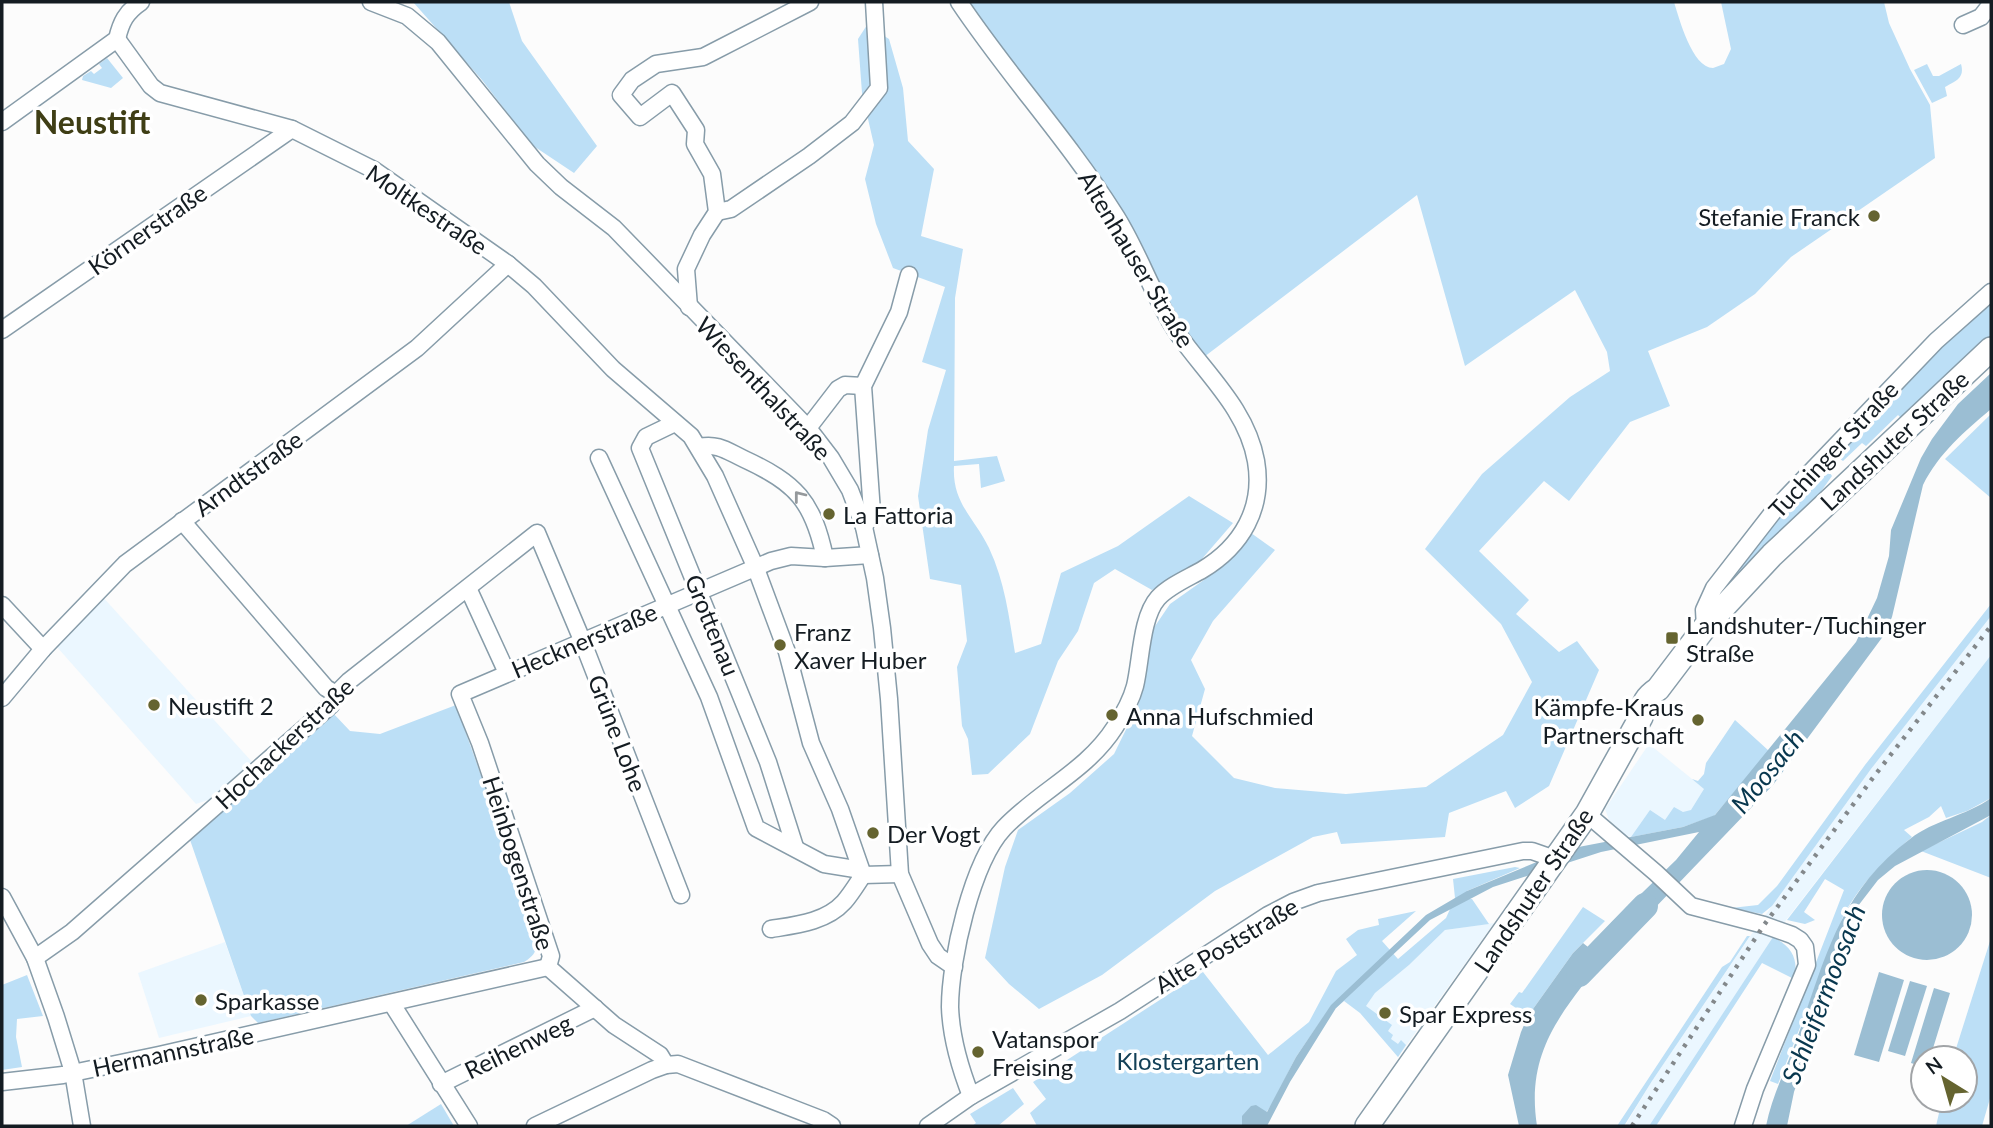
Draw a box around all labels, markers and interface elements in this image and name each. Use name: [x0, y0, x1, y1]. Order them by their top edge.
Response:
district label: Neustift: [34, 102, 151, 141]
street label: Moltkestraße: [361, 158, 493, 260]
street label: Altenhauser Straße: [1073, 165, 1201, 353]
street label: Körnerstraße: [82, 178, 212, 280]
place label: Stefanie Franck: [1698, 202, 1861, 231]
marker: Stefanie Franck: [1866, 208, 1882, 224]
street label: Wiesenthalstraße: [690, 310, 838, 466]
street label: Landshuter Straße: [1814, 364, 1974, 516]
street label: Tuchinger Straße: [1762, 375, 1904, 523]
street label: Arndtstraße: [188, 424, 308, 522]
one-way arrow: [794, 491, 807, 504]
place label: La Fattoria: [843, 500, 953, 529]
marker: La Fattoria: [821, 506, 837, 522]
street label: Grottenau: [680, 570, 746, 680]
street label: Hecknerstraße: [507, 596, 661, 684]
place label: Landshuter-/Tuchinger Straße: [1686, 610, 1926, 667]
place label: Franz Xaver Huber: [794, 617, 927, 674]
marker: Landshuter-/Tuchinger Straße: [1664, 630, 1680, 646]
marker: Franz Xaver Huber: [772, 637, 788, 653]
street label: Grüne Lohe: [582, 670, 654, 796]
street label: Hochackerstraße: [209, 671, 359, 815]
place label: Neustift 2: [168, 691, 274, 720]
place label: Kämpfe-Kraus Partnerschaft: [1533, 692, 1685, 749]
marker: Neustift 2: [146, 697, 162, 713]
place label: Anna Hufschmied: [1126, 701, 1314, 730]
marker: Anna Hufschmied: [1104, 707, 1120, 723]
marker: Kämpfe-Kraus Partnerschaft: [1690, 712, 1706, 728]
water label: Moosach: [1724, 723, 1810, 819]
street label: Heinbogenstraße: [477, 772, 561, 954]
street label: Landshuter Straße: [1467, 802, 1599, 978]
place label: Der Vogt: [887, 819, 981, 848]
marker: Der Vogt: [865, 825, 881, 841]
street label: Alte Poststraße: [1149, 891, 1303, 999]
water label: Schleifermoosach: [1774, 900, 1872, 1088]
place label: Sparkasse: [215, 986, 319, 1015]
marker: Sparkasse: [193, 992, 209, 1008]
place label: Spar Express: [1399, 999, 1532, 1028]
marker: Spar Express: [1377, 1005, 1393, 1021]
street label: Reihenweg: [460, 1008, 576, 1084]
street label: Hermannstraße: [90, 1020, 256, 1082]
place label: Vatanspor Freising: [992, 1024, 1099, 1081]
marker: Vatanspor Freising: [970, 1044, 986, 1060]
north arrow: [1909, 1044, 1979, 1114]
park label: Klostergarten: [1117, 1046, 1260, 1075]
text: N: [1921, 1051, 1946, 1079]

